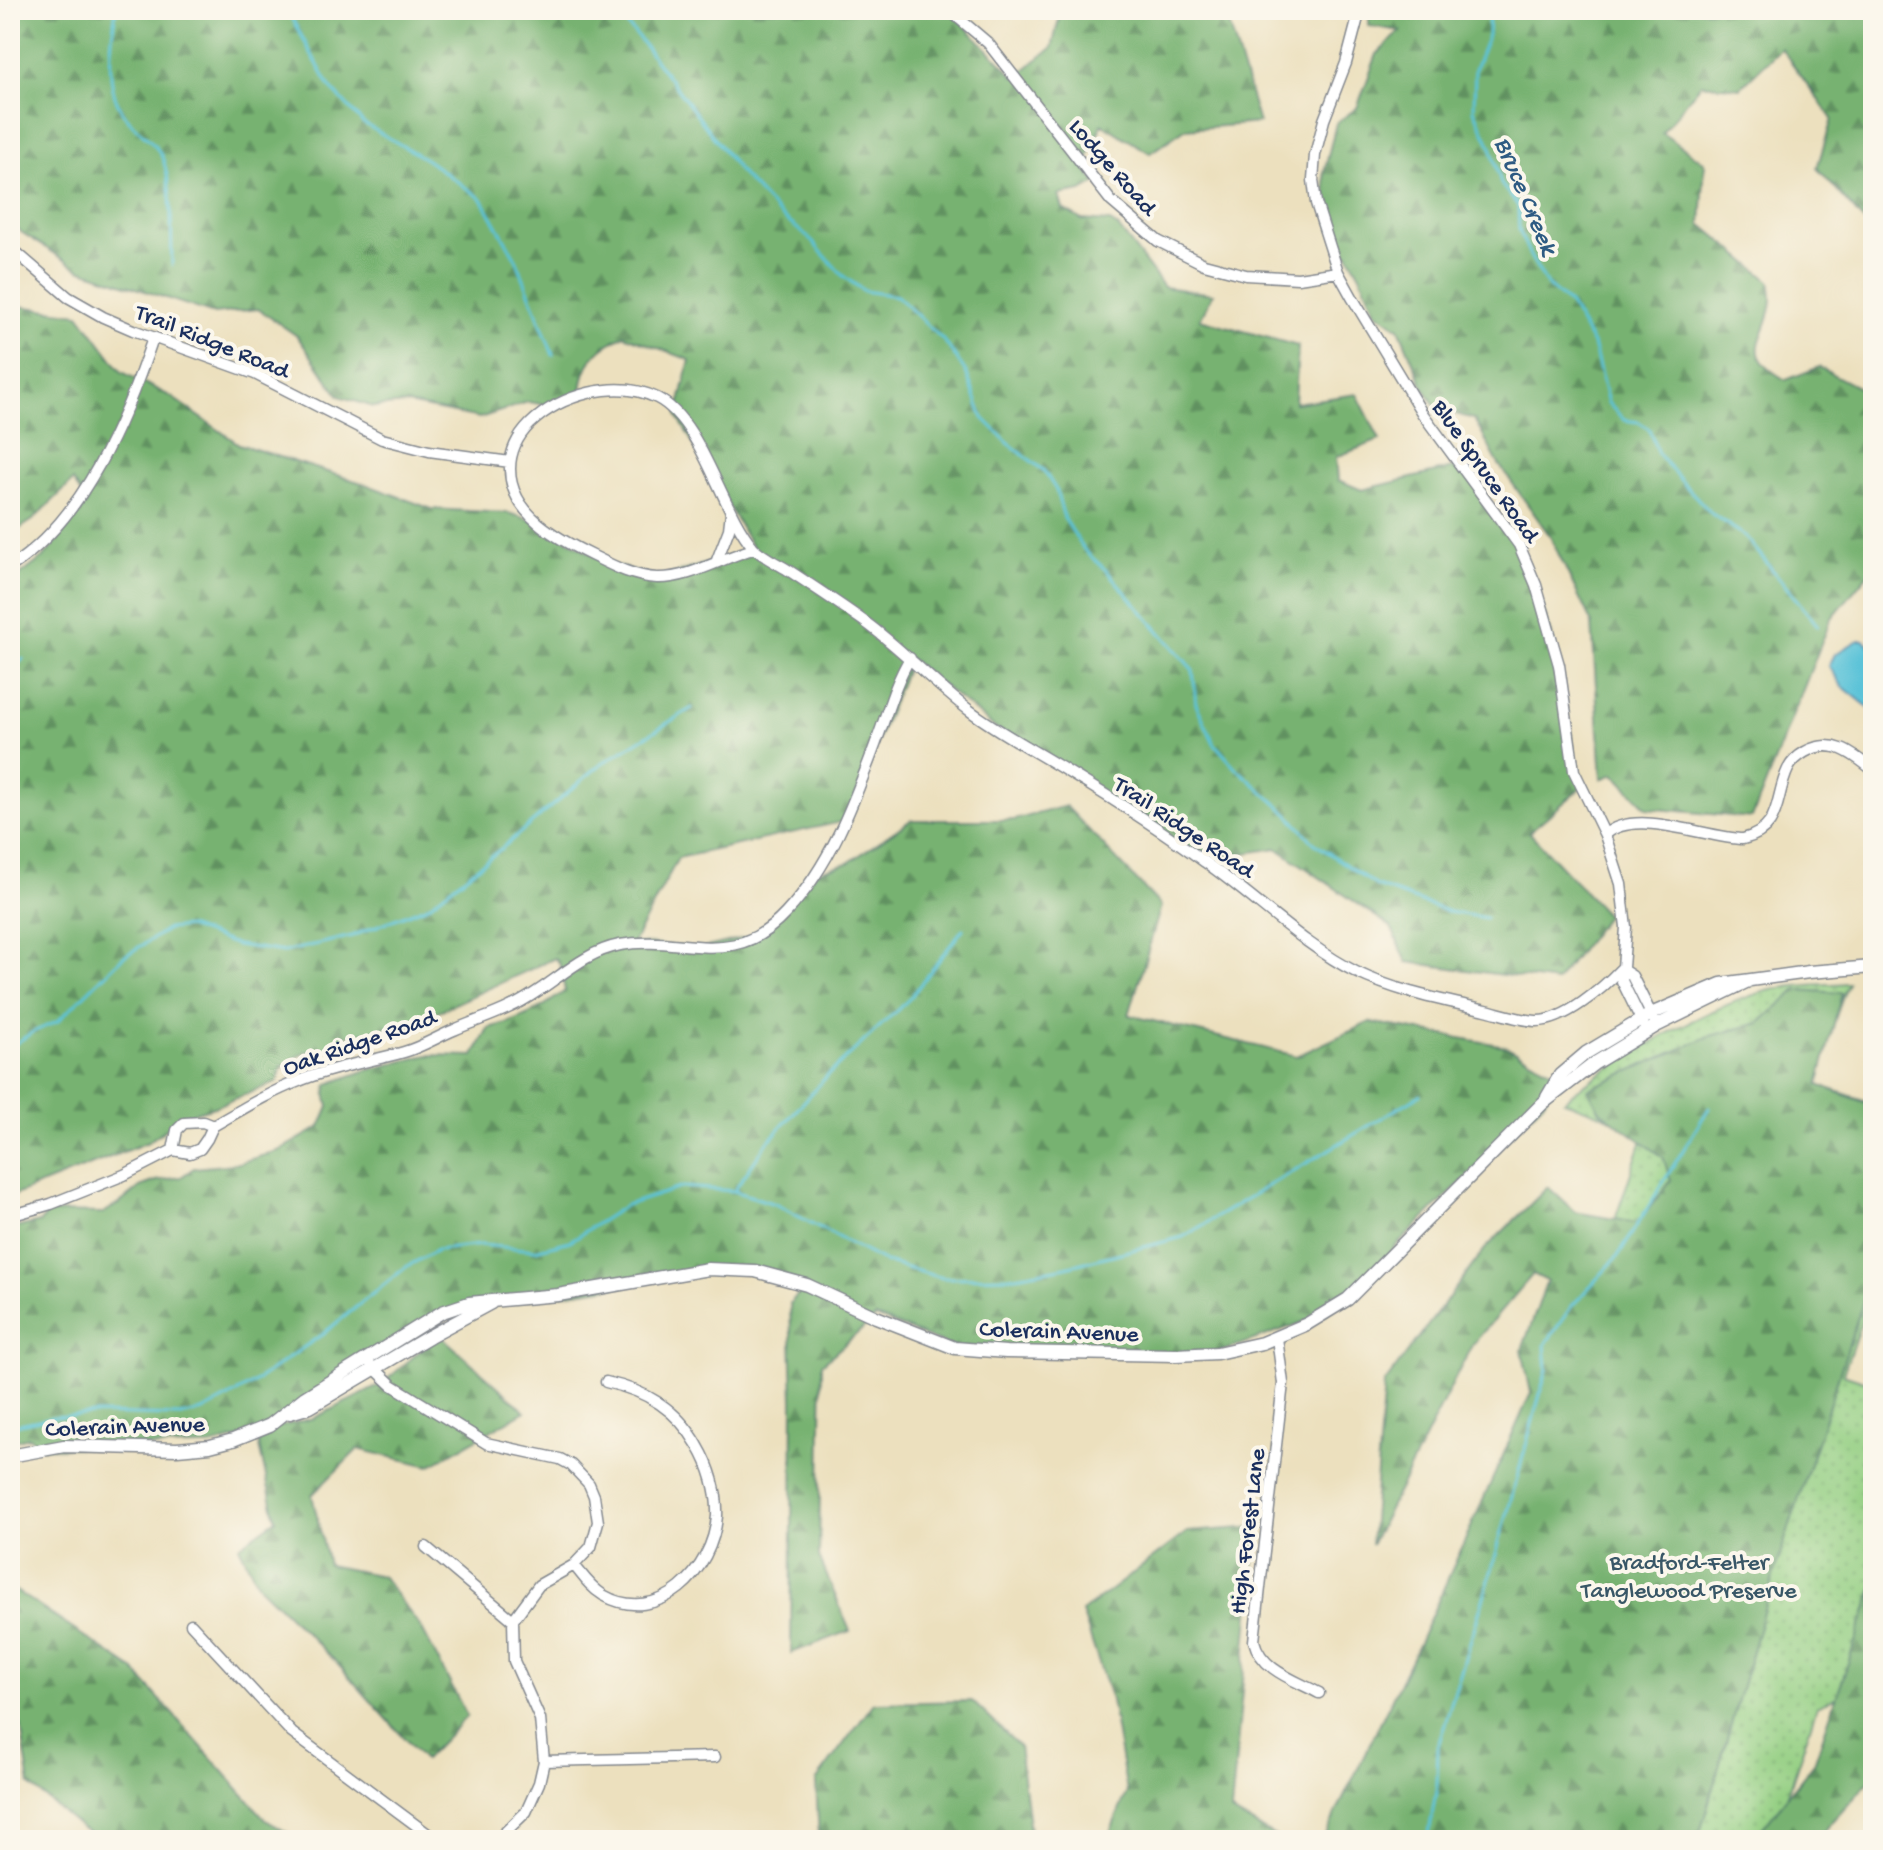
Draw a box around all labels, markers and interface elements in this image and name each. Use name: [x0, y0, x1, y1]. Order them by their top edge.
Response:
street label: Lodge Road: [1061, 114, 1163, 224]
water label: Bruce Creek: [1485, 133, 1563, 262]
street label: Trail Ridge Road: [129, 298, 295, 388]
street label: Blue Spruce Road: [1423, 394, 1545, 551]
street label: Trail Ridge Road: [1106, 770, 1260, 888]
street label: Oak Ridge Road: [280, 1004, 442, 1084]
street label: Colerain Avenue: [979, 1316, 1140, 1351]
street label: Colerain Avenue: [45, 1411, 206, 1446]
street label: High Forest Lane: [1225, 1446, 1274, 1616]
park label: Bradford-Felter Tanglewood Preserve: [1579, 1550, 1797, 1607]

